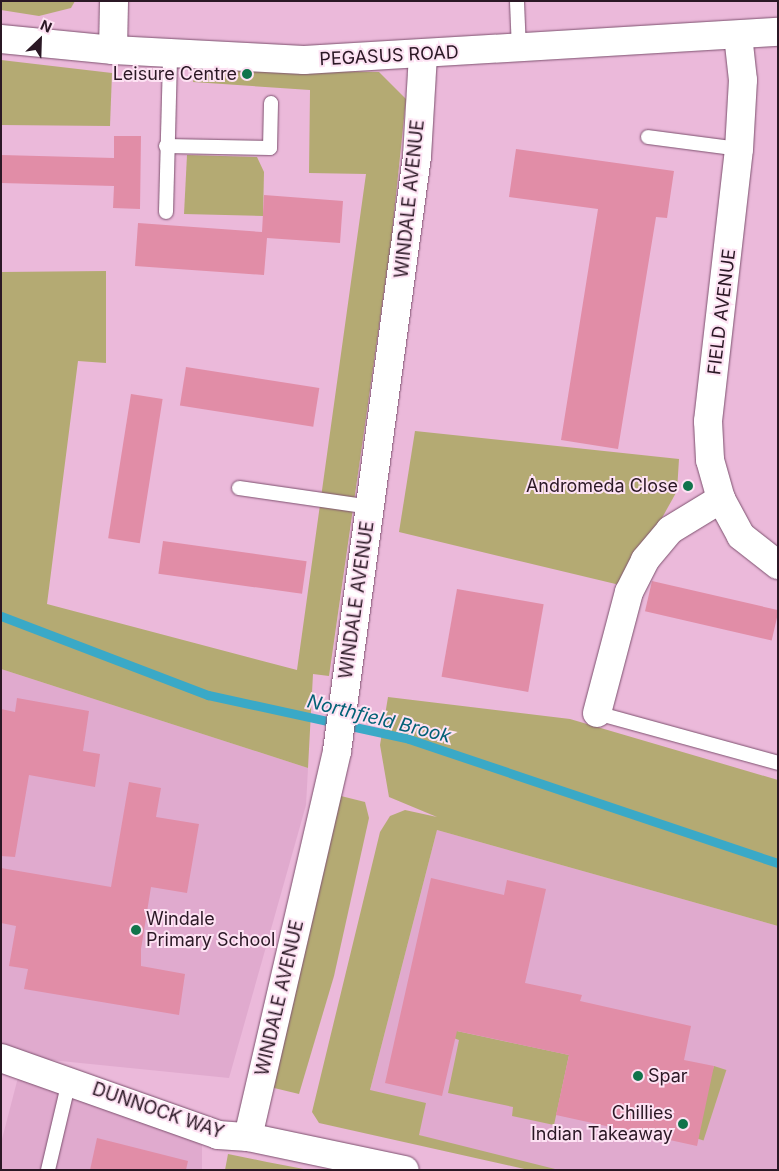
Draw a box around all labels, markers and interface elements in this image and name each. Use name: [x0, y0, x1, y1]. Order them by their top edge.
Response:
north arrow: [15, 15, 65, 65]
text: N: [38, 16, 55, 36]
street label: PEGASUS ROAD: [319, 42, 459, 70]
place label: Leisure Centre: [113, 63, 237, 85]
marker: Leisure Centre: [241, 68, 253, 80]
street label: WINDALE AVENUE: [391, 119, 429, 279]
street label: FIELD AVENUE: [704, 248, 740, 376]
place label: Andromeda Close: [526, 475, 678, 497]
marker: Andromeda Close: [682, 480, 694, 492]
street label: WINDALE AVENUE: [335, 520, 379, 680]
water label: Northfield Brook: [305, 690, 453, 748]
place label: Windale Primary School: [146, 909, 275, 952]
street label: WINDALE AVENUE: [252, 918, 308, 1078]
marker: Windale Primary School: [130, 924, 142, 936]
place label: Spar: [648, 1065, 688, 1087]
marker: Spar: [632, 1070, 644, 1082]
street label: DUNNOCK WAY: [89, 1078, 227, 1144]
place label: Chillies Indian Takeaway: [531, 1103, 673, 1146]
marker: Chillies Indian Takeaway: [677, 1118, 689, 1130]

